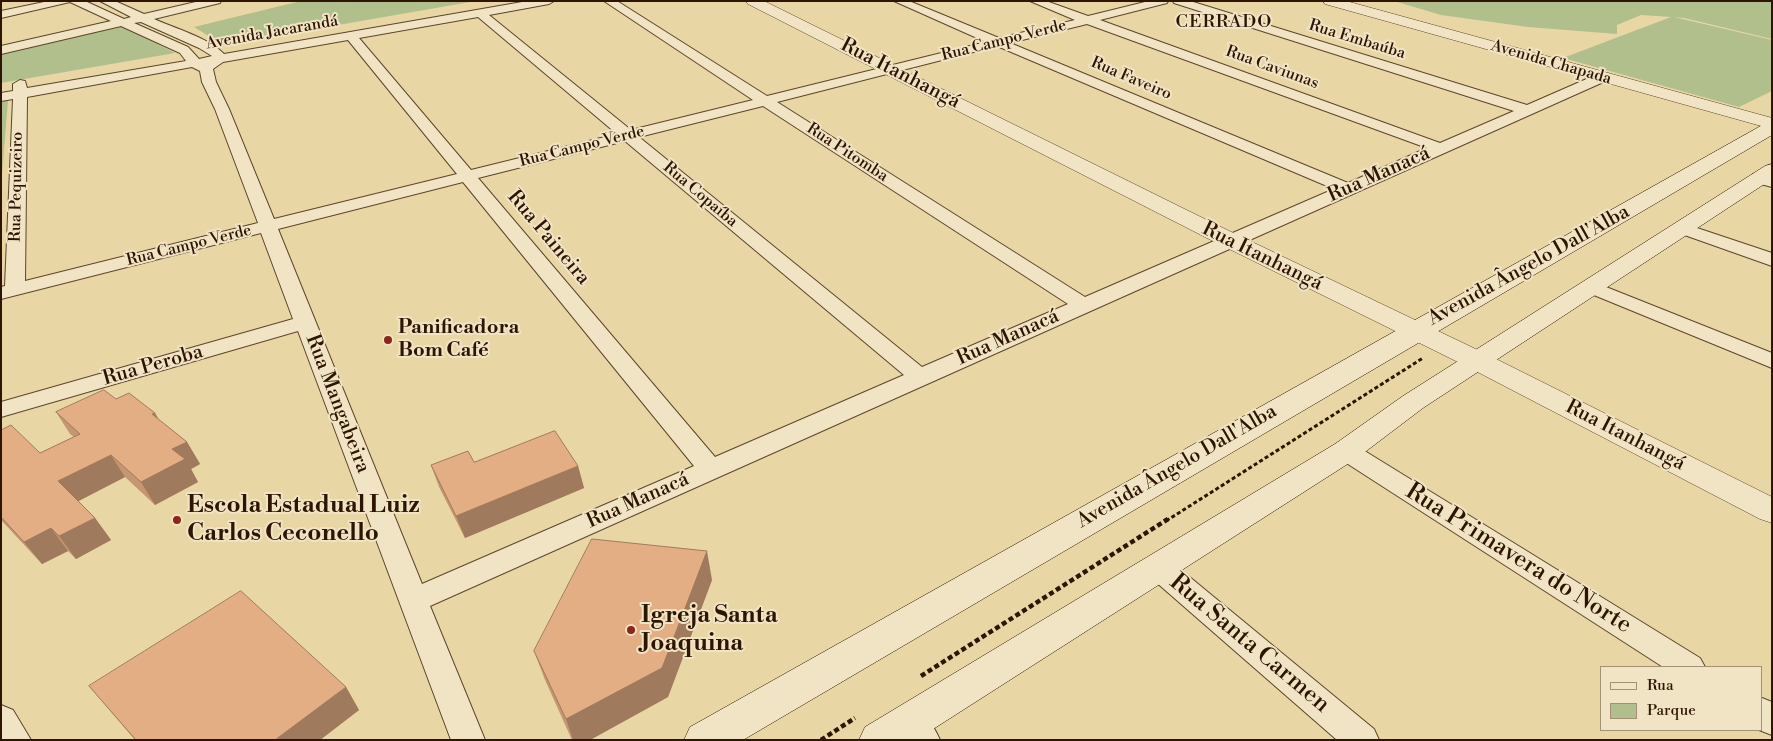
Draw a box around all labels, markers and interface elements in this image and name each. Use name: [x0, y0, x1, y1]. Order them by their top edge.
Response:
street label: Avenida Jacarandá: [204, 12, 340, 54]
district label: CERRADO: [1175, 12, 1273, 34]
street label: Rua Campo Verde: [939, 16, 1069, 66]
street label: Rua Embaúba: [1306, 16, 1408, 64]
street label: Rua Itanhangá: [836, 34, 964, 114]
street label: Avenida Chapada: [1489, 37, 1613, 89]
street label: Rua Caviunas: [1223, 42, 1321, 94]
street label: Rua Faveiro: [1088, 53, 1174, 105]
street label: Rua Pitomba: [803, 120, 891, 186]
street label: Rua Campo Verde: [517, 122, 647, 172]
street label: Rua Pequizeiro: [6, 132, 28, 242]
street label: Rua Manacá: [1324, 142, 1434, 208]
street label: Rua Copaíba: [659, 158, 741, 232]
street label: Rua Paineira: [501, 186, 595, 290]
street label: Avenida Ângelo Dall'Alba: [1424, 201, 1634, 331]
street label: Rua Itanhangá: [1198, 218, 1326, 296]
street label: Rua Campo Verde: [124, 221, 254, 271]
street label: Rua Manacá: [953, 305, 1063, 371]
place label: Panificadora Bom Café: [398, 316, 519, 363]
street label: Rua Mangabeira: [300, 331, 374, 477]
marker: Panificadora Bom Café: [382, 334, 394, 346]
street label: Rua Peroba: [100, 340, 206, 392]
street label: Rua Itanhangá: [1561, 396, 1689, 476]
street label: Avenida Ângelo Dall'Alba: [1073, 400, 1281, 534]
street label: Rua Manacá: [583, 468, 693, 534]
street label: Rua Primavera do Norte: [1400, 478, 1636, 640]
place label: Escola Estadual Luiz Carlos Ceconello: [187, 492, 420, 548]
marker: Escola Estadual Luiz Carlos Ceconello: [171, 514, 183, 526]
street label: Rua Santa Carmen: [1163, 569, 1335, 719]
place label: Igreja Santa Joaquina: [641, 602, 778, 658]
marker: Igreja Santa Joaquina: [625, 624, 637, 636]
legend: [1600, 666, 1763, 731]
text: Rua: [1647, 676, 1674, 695]
text: Parque: [1647, 701, 1696, 720]

